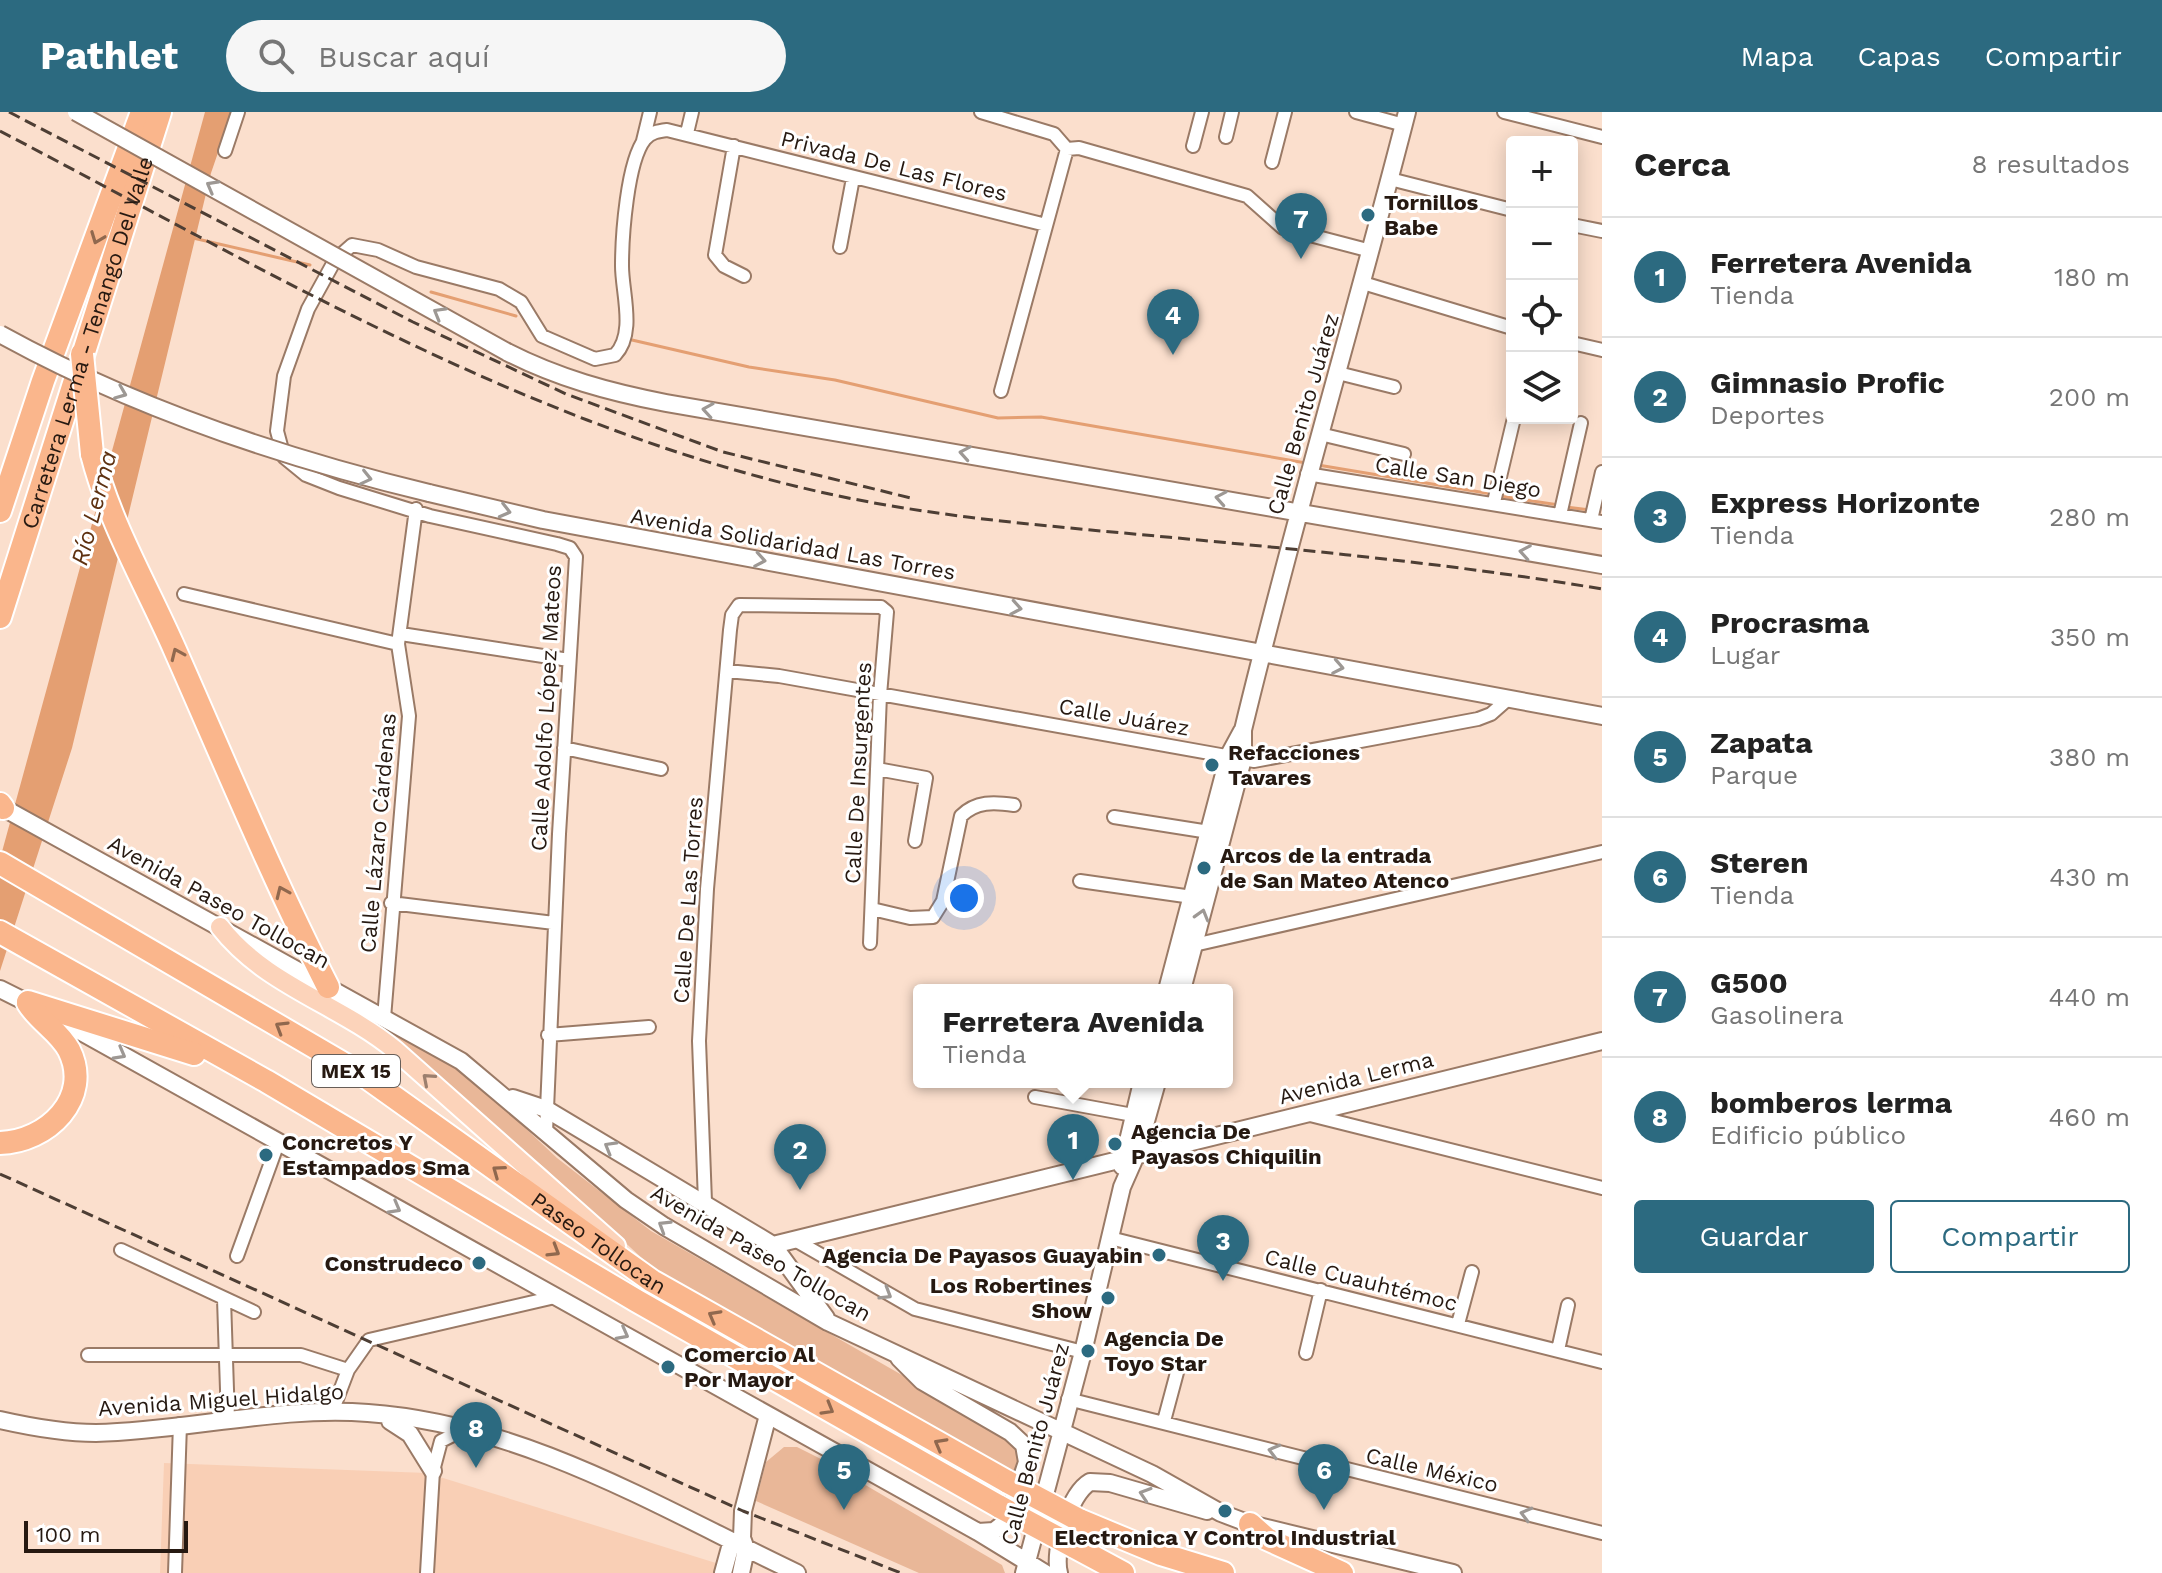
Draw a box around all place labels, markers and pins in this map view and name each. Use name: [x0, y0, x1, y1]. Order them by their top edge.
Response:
place label: Tornillos Babe: [1384, 190, 1479, 240]
pin: 7: [1275, 193, 1327, 259]
marker: Tornillos Babe: [1359, 206, 1377, 224]
pin: 4: [1147, 289, 1199, 355]
place label: Refacciones Tavares: [1228, 740, 1360, 790]
marker: Refacciones Tavares: [1203, 756, 1221, 774]
place label: Arcos de la entrada de San Mateo Atenco: [1220, 843, 1449, 893]
marker: Arcos de la entrada de San Mateo Atenco: [1195, 859, 1213, 877]
pin: 1: [1047, 1114, 1099, 1180]
place label: Agencia De Payasos Chiquilin: [1131, 1119, 1322, 1169]
pin: 2: [774, 1124, 826, 1190]
place label: Concretos Y Estampados Sma: [282, 1130, 470, 1180]
marker: Agencia De Payasos Chiquilin: [1106, 1135, 1124, 1153]
marker: Concretos Y Estampados Sma: [257, 1146, 275, 1164]
pin: 3: [1197, 1215, 1249, 1281]
place label: Agencia De Payasos Guayabin: [822, 1243, 1143, 1268]
marker: Agencia De Payasos Guayabin: [1150, 1246, 1168, 1264]
place label: Construdeco: [325, 1251, 463, 1276]
marker: Construdeco: [470, 1254, 488, 1272]
place label: Los Robertines Show: [930, 1273, 1092, 1323]
marker: Los Robertines Show: [1099, 1289, 1117, 1307]
place label: Agencia De Toyo Star: [1104, 1326, 1224, 1376]
place label: Comercio Al Por Mayor: [684, 1342, 816, 1392]
marker: Agencia De Toyo Star: [1079, 1342, 1097, 1360]
marker: Comercio Al Por Mayor: [659, 1358, 677, 1376]
pin: 8: [450, 1402, 502, 1468]
pin: 5: [818, 1444, 870, 1510]
pin: 6: [1298, 1444, 1350, 1510]
marker: Electronica Y Control Industrial: [1216, 1502, 1234, 1520]
place label: Electronica Y Control Industrial: [1054, 1525, 1396, 1550]

